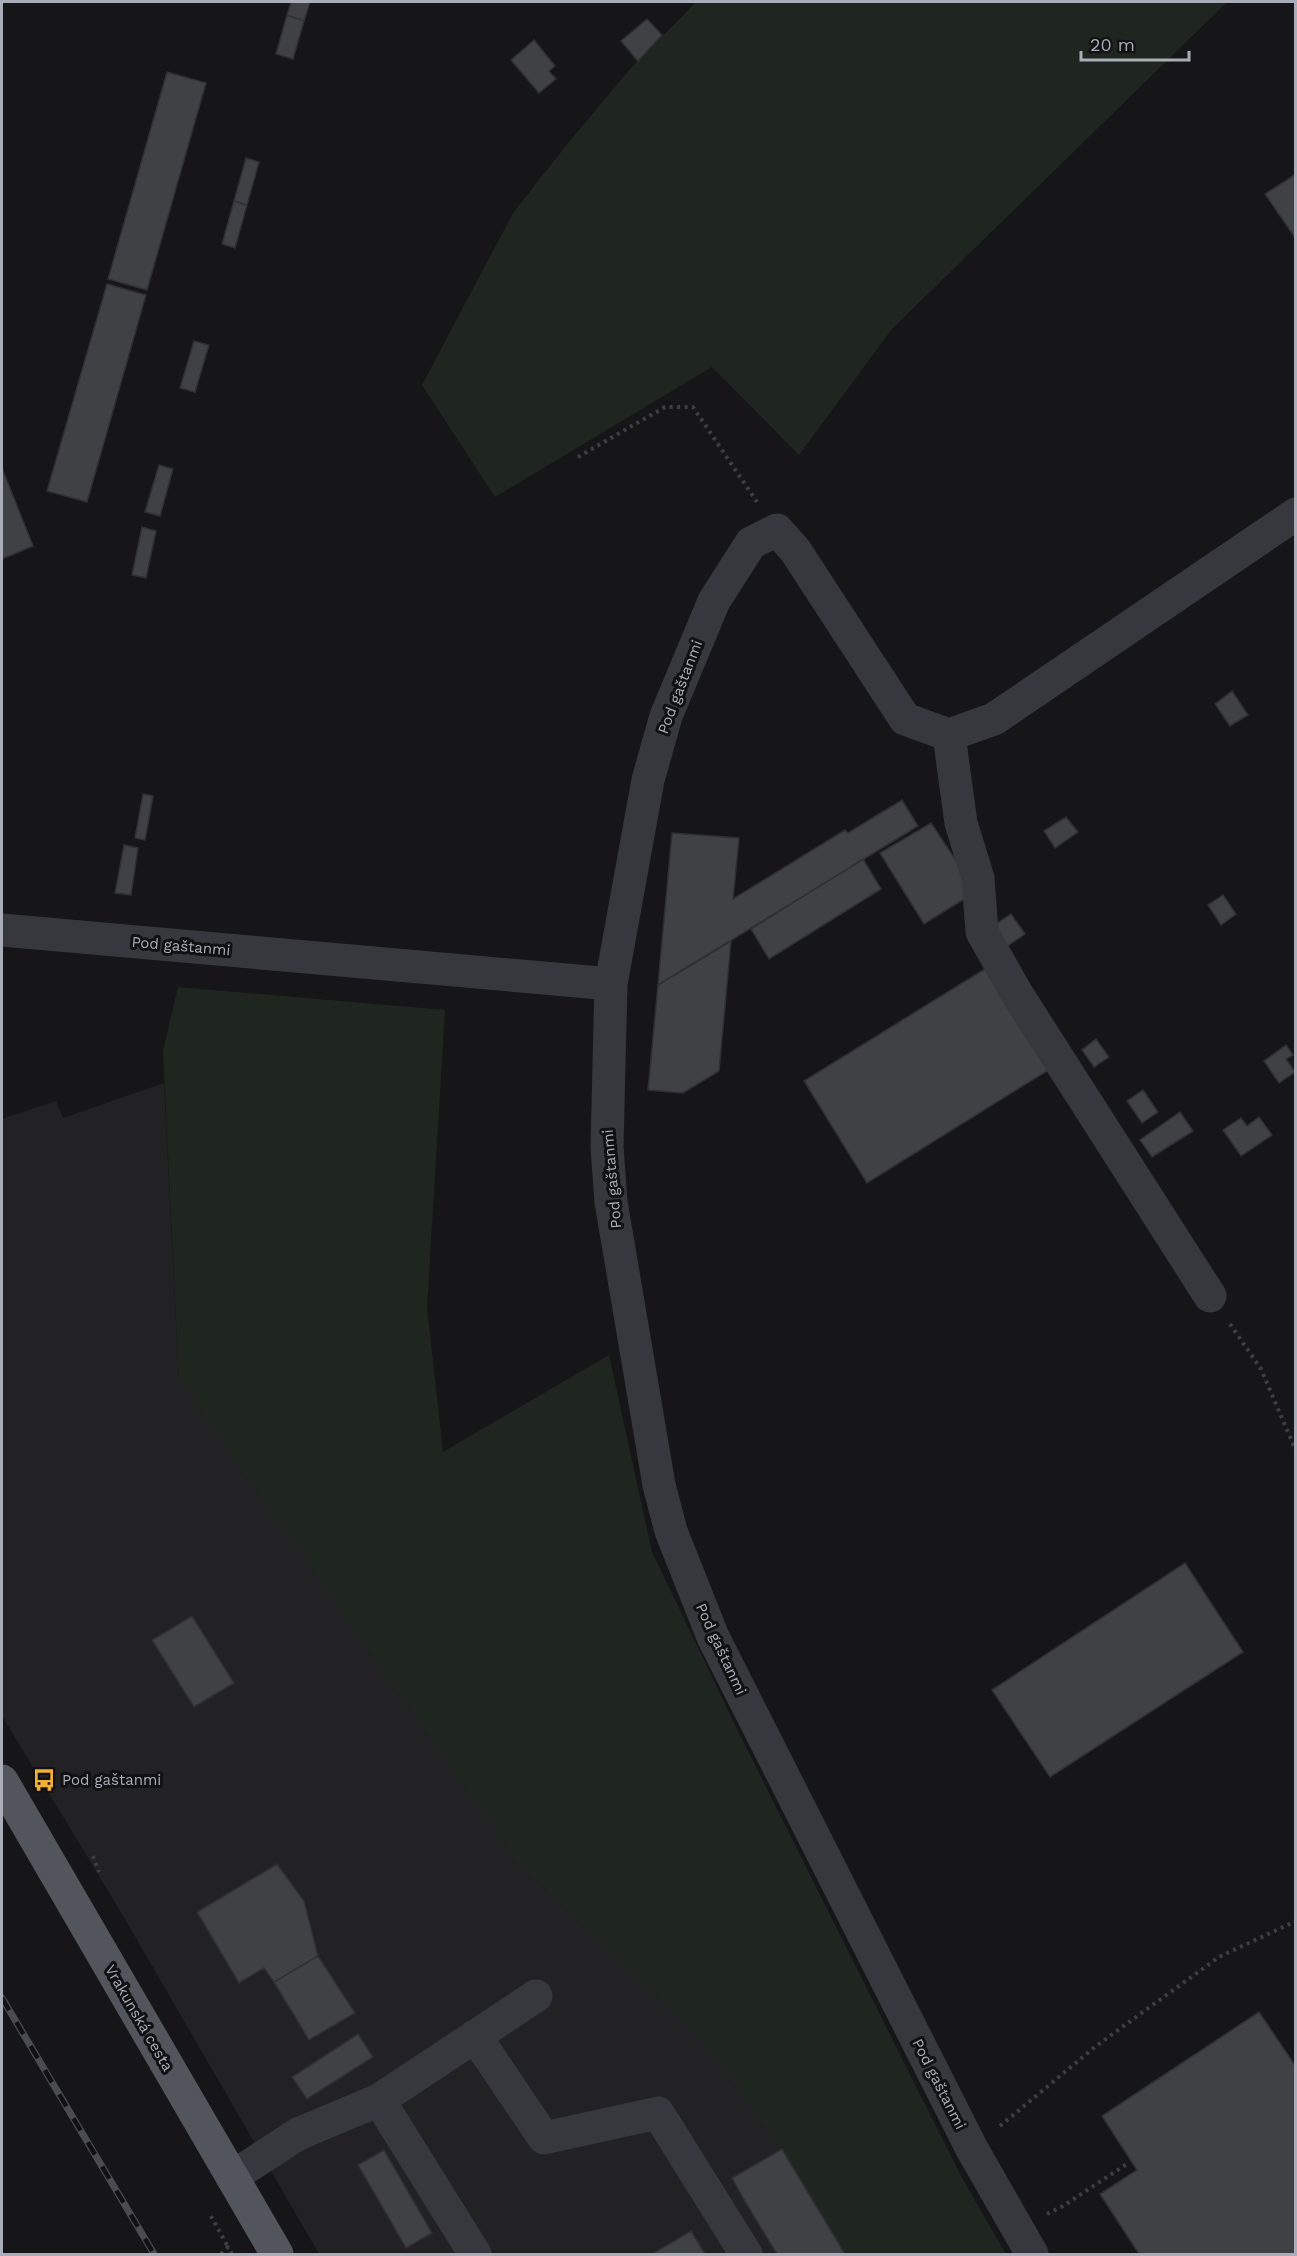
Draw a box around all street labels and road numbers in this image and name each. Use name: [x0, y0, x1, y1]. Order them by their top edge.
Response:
street label: Pod gaštanmi: [654, 637, 706, 737]
street label: Pod gaštanmi: [131, 933, 231, 959]
street label: Pod gaštanmi: [599, 1129, 625, 1229]
street label: Pod gaštanmi: [692, 1600, 750, 1698]
street label: Vrakunská cesta: [101, 1962, 177, 2075]
street label: Pod gaštanmi: [908, 2036, 970, 2132]

